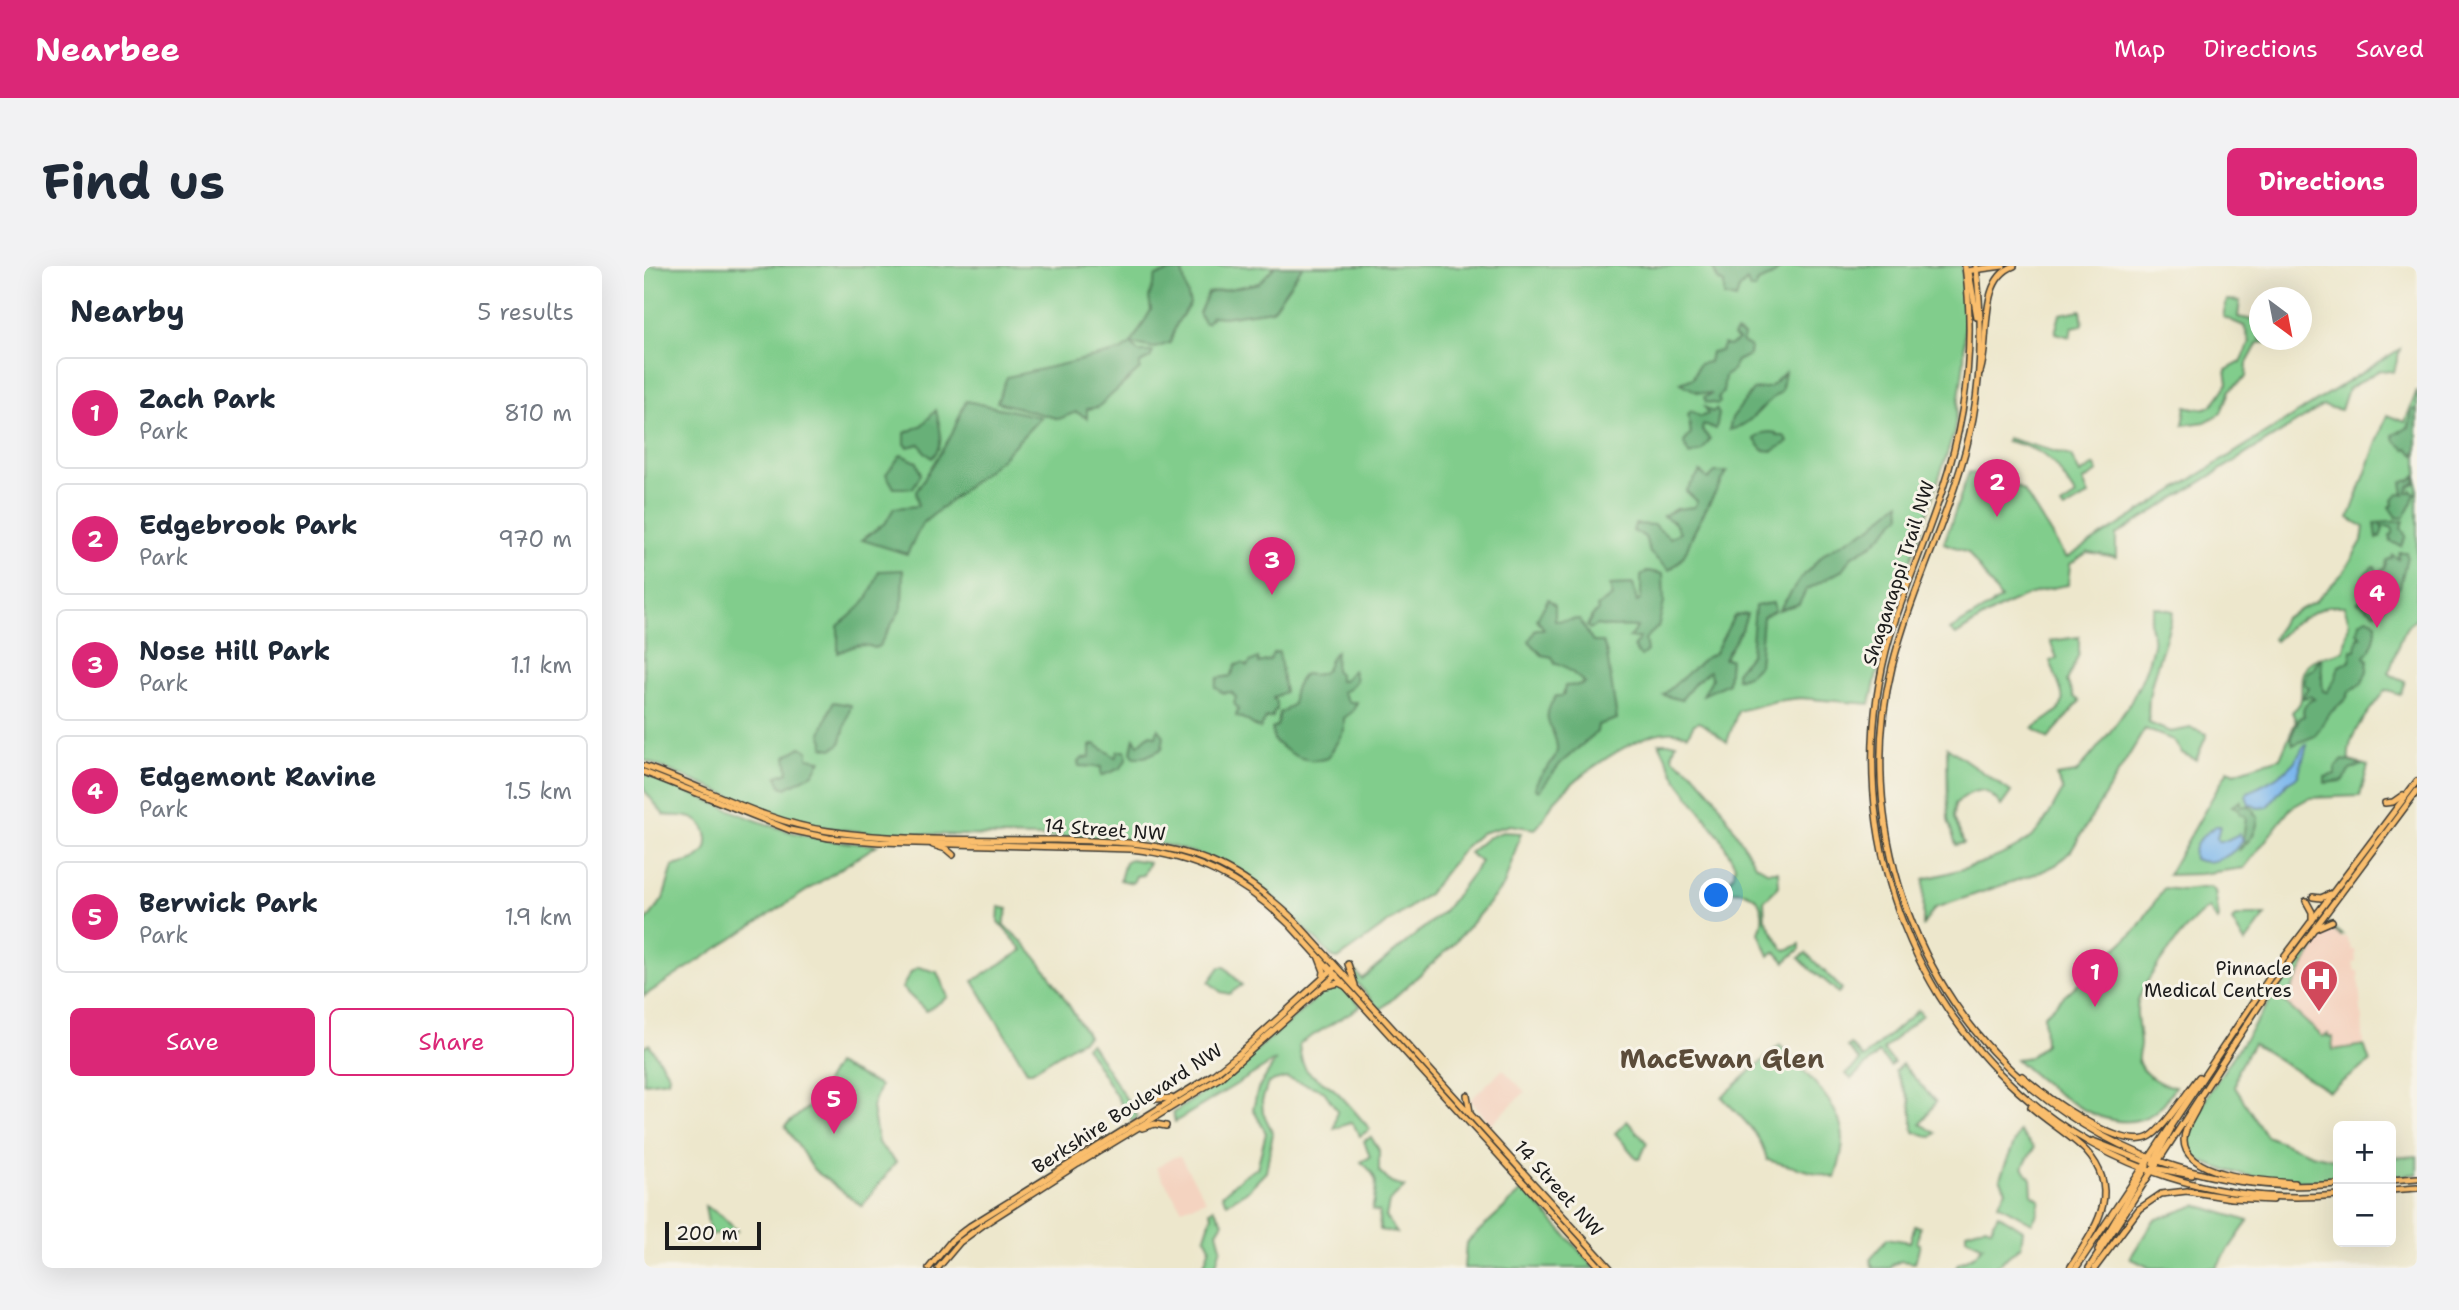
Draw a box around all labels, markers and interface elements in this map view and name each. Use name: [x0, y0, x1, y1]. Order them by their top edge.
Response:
text: Nearbee: [35, 27, 180, 72]
text: Map: [2114, 33, 2165, 65]
text: Directions: [2203, 33, 2318, 65]
text: Saved: [2356, 33, 2424, 65]
button: Directions: [2227, 148, 2417, 216]
text: Find us: [42, 149, 225, 215]
north arrow: [2249, 287, 2312, 350]
text: Nearby: [70, 291, 185, 332]
text: 5 results: [477, 297, 574, 327]
text: Zach Park: [139, 381, 276, 416]
text: 1: [90, 398, 100, 428]
text: 810 m: [504, 398, 572, 428]
text: Park: [139, 416, 188, 446]
pin: 2: [1974, 459, 2020, 517]
street label: Shaganappi Trail NW: [1857, 477, 1940, 669]
text: Edgebrook Park: [139, 507, 358, 542]
text: 2: [87, 524, 103, 554]
text: 970 m: [498, 524, 572, 554]
pin: 3: [1249, 537, 1295, 595]
text: Park: [139, 542, 188, 572]
pin: 4: [2354, 570, 2400, 628]
text: Nose Hill Park: [139, 633, 331, 668]
text: 3: [87, 650, 103, 680]
text: 1.1 km: [510, 650, 572, 680]
text: Park: [139, 668, 188, 698]
text: Edgemont Ravine: [139, 759, 376, 794]
text: 4: [87, 776, 103, 806]
text: 1.5 km: [504, 776, 572, 806]
text: Park: [139, 794, 188, 824]
street label: 14 Street NW: [1043, 813, 1167, 846]
your location: [1699, 878, 1733, 912]
text: Berwick Park: [139, 885, 318, 920]
text: 5: [88, 902, 102, 932]
text: 1.9 km: [504, 902, 572, 932]
text: Park: [139, 920, 188, 950]
pin: 1: [2072, 949, 2118, 1007]
place label: Pinnacle Medical Centres: [2144, 956, 2292, 1003]
hospital icon: Pinnacle Medical Centres: [2298, 958, 2340, 1013]
button: Save: [70, 1008, 315, 1076]
button: Share: [329, 1008, 574, 1076]
street label: Berkshire Boulevard NW: [1027, 1038, 1227, 1179]
district label: MacEwan Glen: [1620, 1041, 1824, 1076]
pin: 5: [811, 1076, 857, 1134]
map controls: [2333, 1121, 2396, 1247]
button: +: [2333, 1121, 2396, 1184]
street label: 14 Street NW: [1509, 1135, 1609, 1242]
button: −: [2333, 1184, 2396, 1247]
scale bar: [665, 1219, 761, 1251]
text: 200 m: [676, 1221, 738, 1246]

